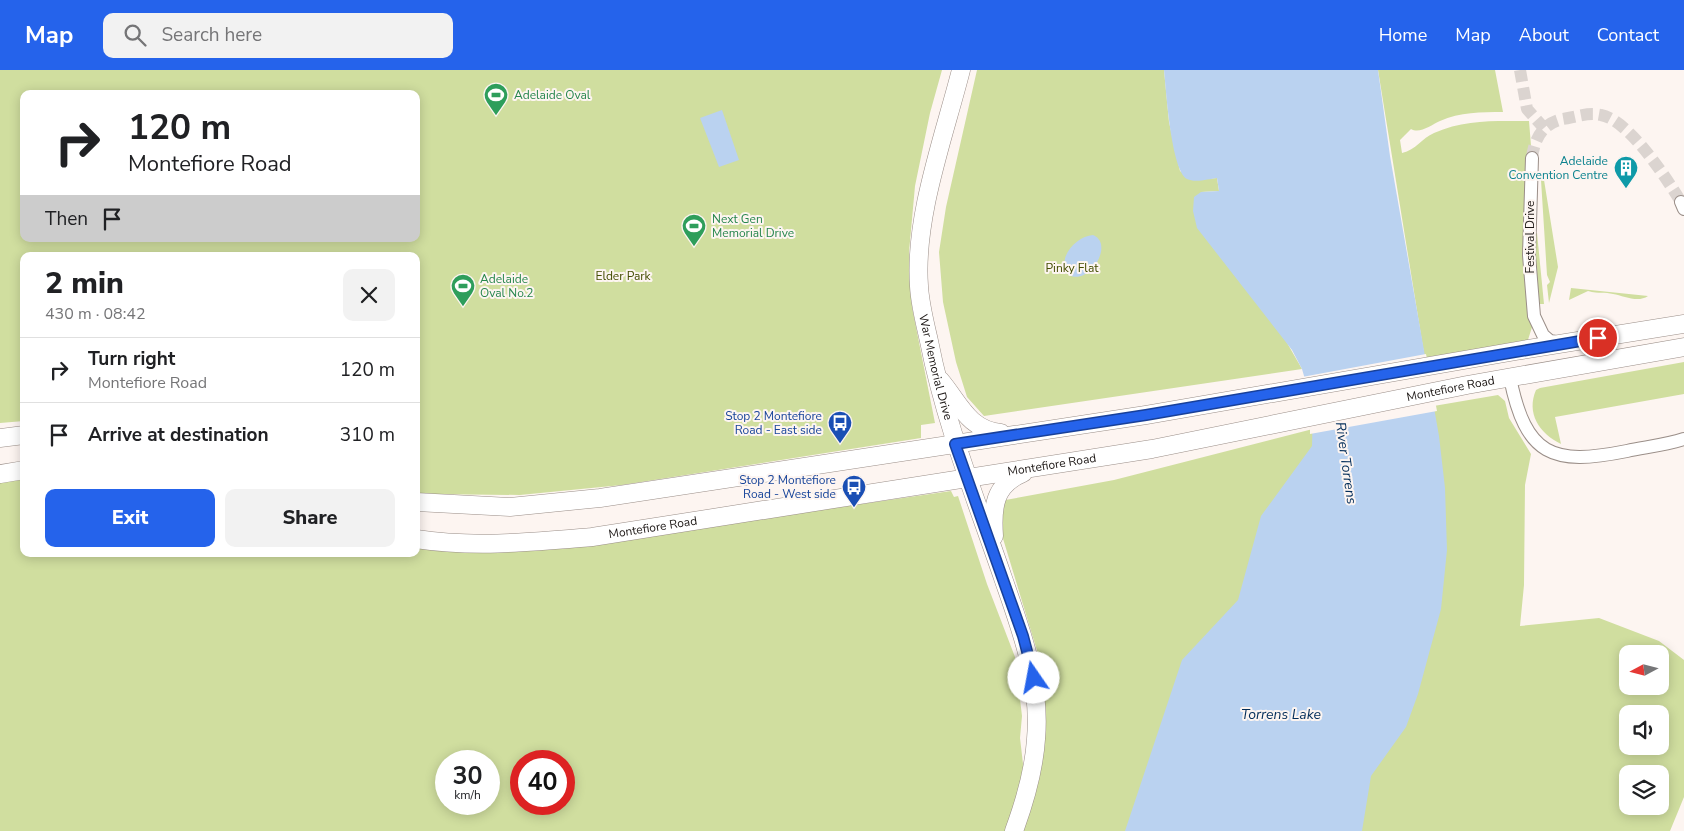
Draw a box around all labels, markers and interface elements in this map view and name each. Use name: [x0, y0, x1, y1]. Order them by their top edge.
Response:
search box: [103, 13, 453, 58]
text: Map: [25, 19, 73, 51]
icon: search: [121, 21, 149, 49]
text: Search here: [161, 22, 262, 48]
text: Home: [1379, 23, 1427, 47]
text: Map: [1455, 23, 1491, 47]
text: About: [1519, 23, 1569, 47]
text: Contact: [1597, 23, 1659, 47]
sports icon: Adelaide Oval: [483, 82, 509, 116]
place label: Adelaide Oval: [514, 87, 591, 103]
text: 120 m: [128, 104, 231, 151]
icon: right: [45, 110, 110, 175]
text: Montefiore Road: [128, 149, 292, 179]
place label: Adelaide Convention Centre: [1508, 153, 1608, 183]
building icon: Adelaide Convention Centre: [1613, 155, 1639, 189]
street label: Festival Drive: [1522, 201, 1538, 273]
icon: arrive: [98, 205, 126, 233]
text: Then: [45, 206, 88, 232]
place label: Next Gen Memorial Drive: [712, 211, 794, 241]
sports icon: Next Gen Memorial Drive: [681, 213, 707, 247]
park label: Pinky Flat: [1046, 260, 1099, 276]
text: 2 min: [45, 263, 124, 304]
park label: Elder Park: [595, 268, 652, 284]
button: close: [343, 269, 395, 321]
place label: Adelaide Oval No.2: [480, 271, 534, 301]
sports icon: Adelaide Oval No.2: [450, 273, 476, 307]
text: 430 m · 08:42: [45, 303, 146, 325]
street label: War Memorial Drive: [915, 313, 956, 422]
pin: [1577, 317, 1619, 359]
icon: arrive: [1584, 324, 1612, 352]
text: Turn right: [88, 346, 175, 372]
icon: right: [45, 356, 73, 384]
text: 120 m: [340, 357, 395, 383]
text: Montefiore Road: [88, 372, 207, 394]
street label: Montefiore Road: [1405, 372, 1496, 405]
place label: Stop 2 Montefiore Road - East side: [725, 408, 822, 438]
bus stop icon: Stop 2 Montefiore Road - East side: [827, 410, 853, 444]
icon: arrive: [45, 421, 73, 449]
water label: River Torrens: [1331, 421, 1361, 506]
text: Arrive at destination: [88, 422, 269, 448]
text: 310 m: [340, 422, 395, 448]
street label: Montefiore Road: [1007, 450, 1097, 480]
place label: Stop 2 Montefiore Road - West side: [739, 472, 836, 502]
bus stop icon: Stop 2 Montefiore Road - West side: [841, 474, 867, 508]
button: Exit: [45, 489, 215, 547]
button: Share: [225, 489, 395, 547]
street label: Montefiore Road: [607, 513, 698, 542]
north arrow: [1619, 645, 1669, 695]
map controls: [1619, 645, 1669, 815]
position arrow: [1007, 651, 1059, 703]
water label: Torrens Lake: [1241, 705, 1322, 724]
button: sound: [1619, 705, 1669, 755]
speed limit sign: 40: [510, 750, 575, 815]
text: 30: [452, 759, 483, 793]
button: layers: [1619, 765, 1669, 815]
text: km/h: [454, 787, 481, 803]

